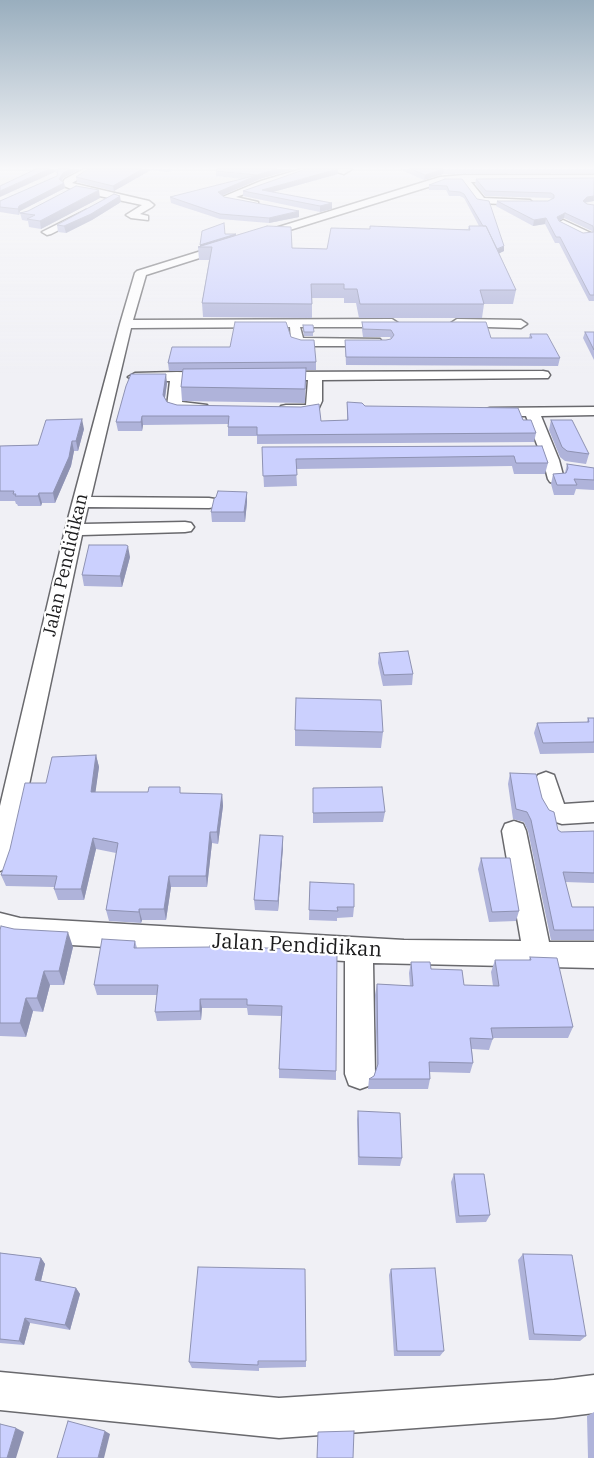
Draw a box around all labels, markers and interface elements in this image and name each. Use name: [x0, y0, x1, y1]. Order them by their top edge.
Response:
street label: Jalan Pendidikan: [39, 491, 93, 639]
street label: Jalan Pendidikan: [211, 929, 383, 963]

